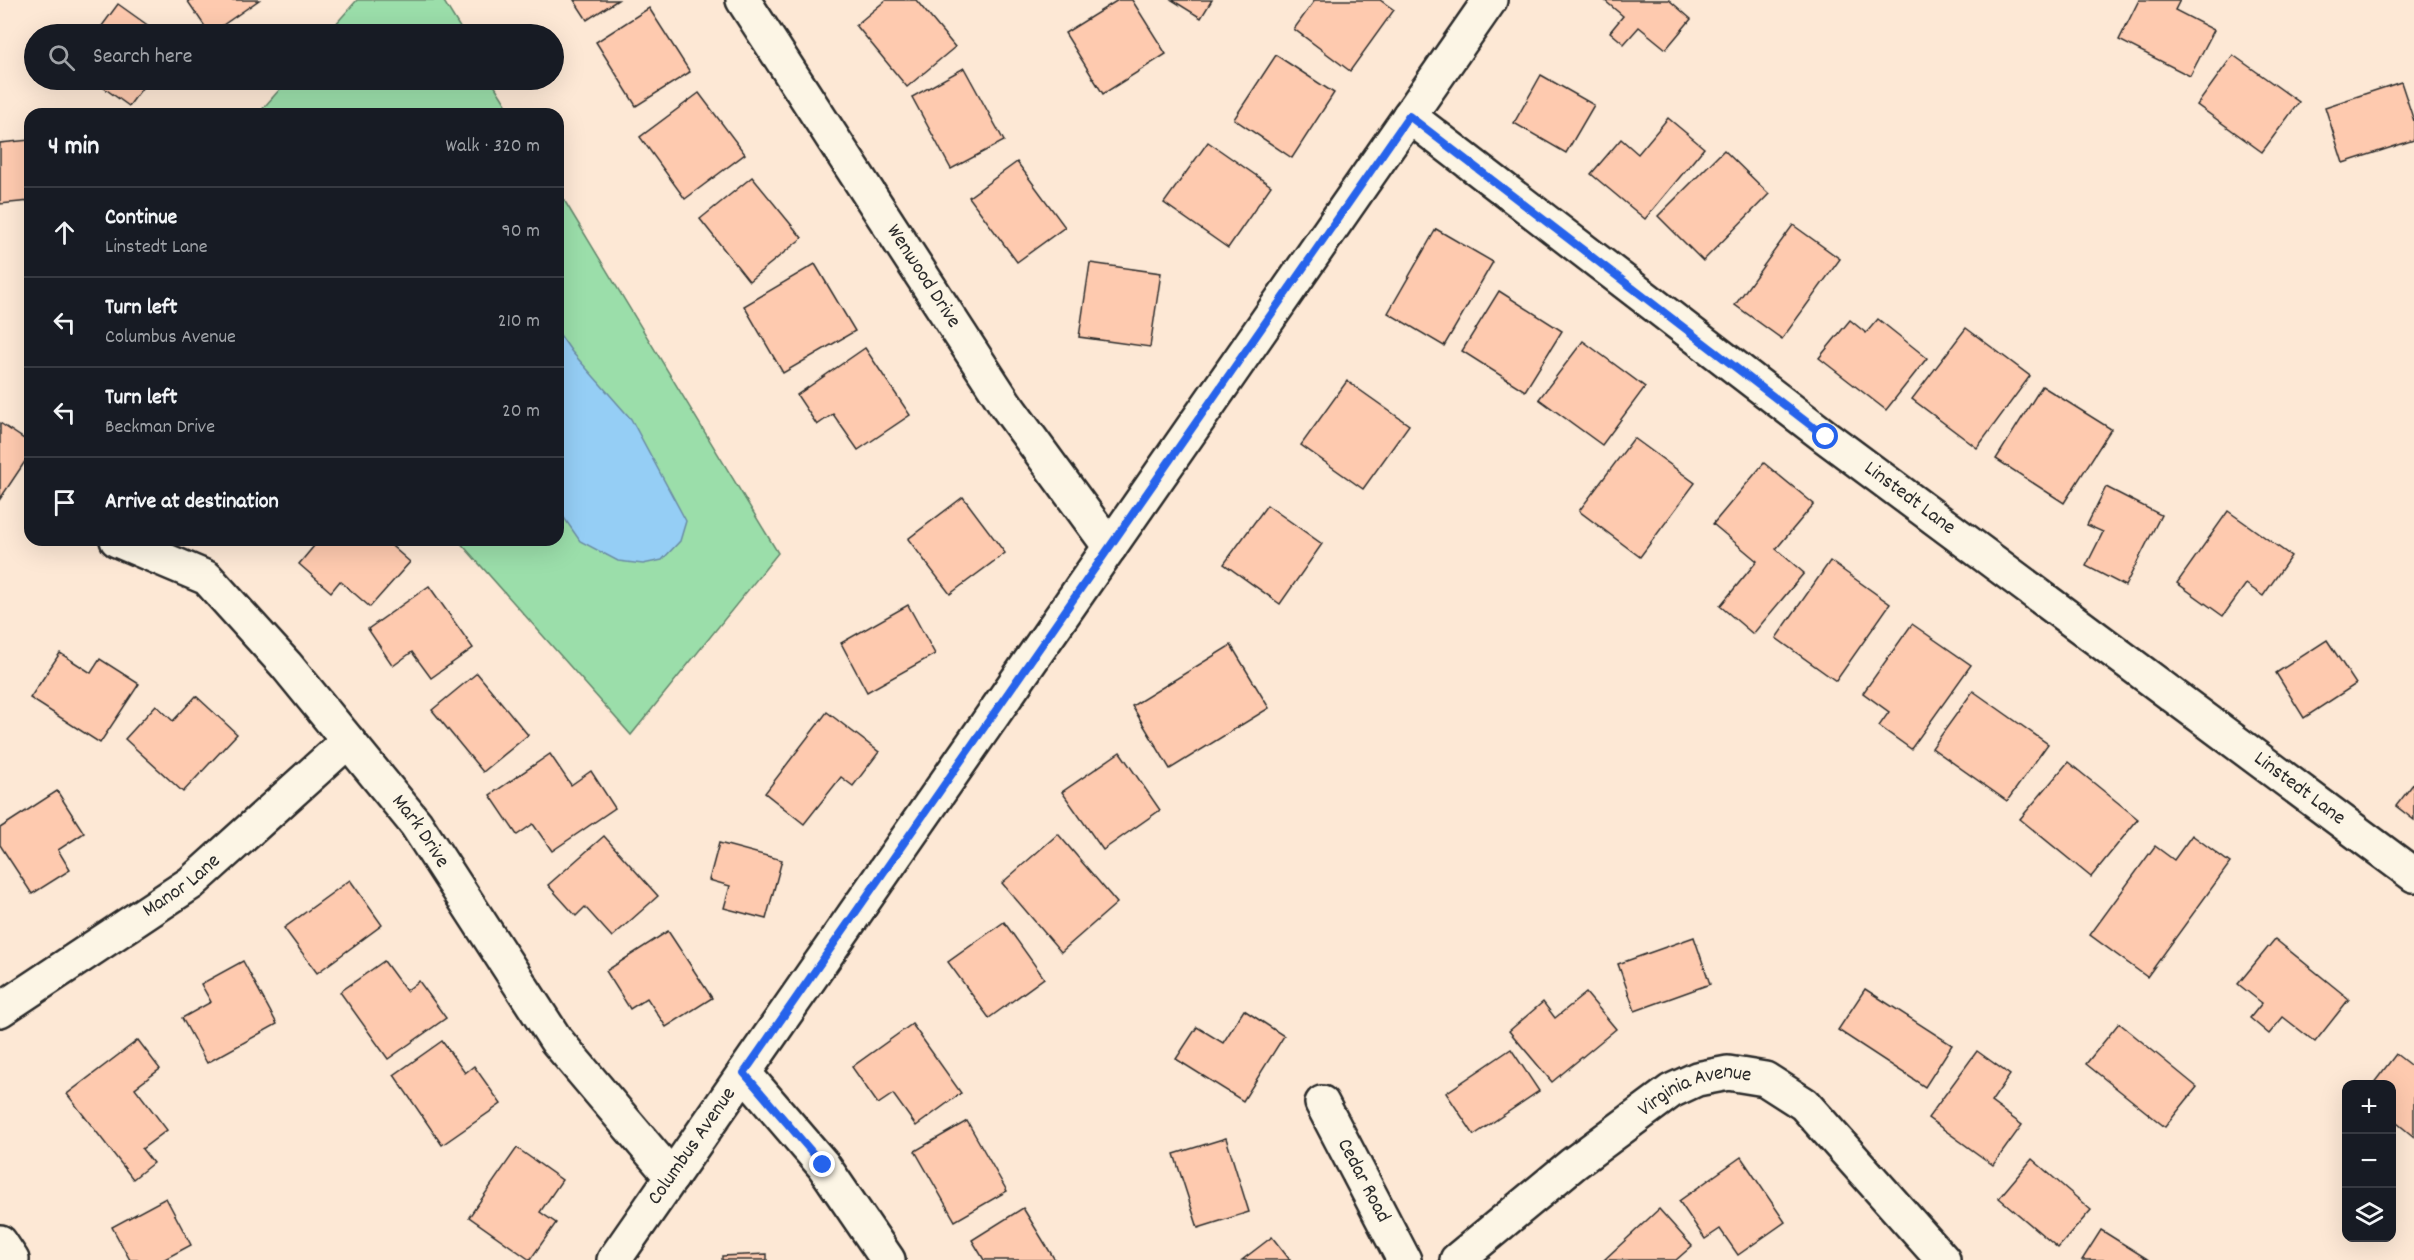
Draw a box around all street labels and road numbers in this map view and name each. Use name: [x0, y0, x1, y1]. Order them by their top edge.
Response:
street label: Wenwood Drive: [878, 219, 968, 335]
street label: Linstedt Lane: [1857, 455, 1961, 543]
street label: Linstedt Lane: [2247, 745, 2351, 834]
street label: Mark Drive: [383, 789, 456, 874]
street label: Manor Lane: [137, 848, 228, 926]
street label: Virginia Avenue: [1632, 1057, 1753, 1125]
street label: Columbus Avenue: [641, 1082, 744, 1212]
street label: Cedar Road: [1328, 1134, 1397, 1228]

